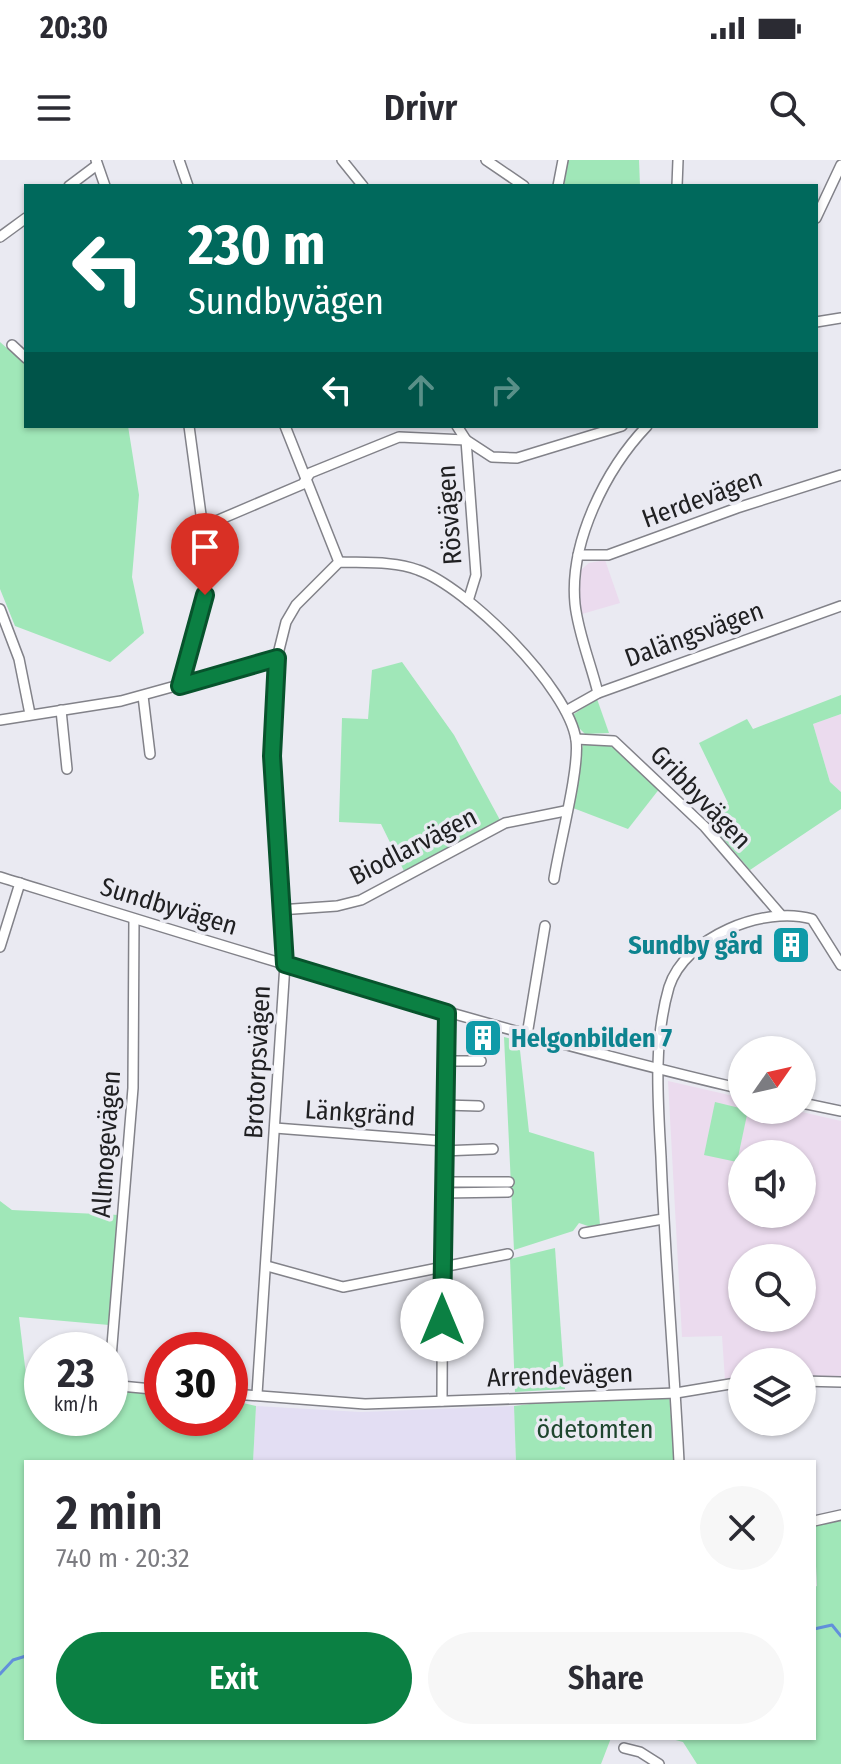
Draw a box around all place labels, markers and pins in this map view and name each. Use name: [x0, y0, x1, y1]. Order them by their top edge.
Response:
pin: [171, 513, 239, 595]
building icon: Sundby gård: [770, 924, 812, 966]
place label: Sundby gård: [628, 930, 763, 961]
building icon: Helgonbilden 7: [462, 1017, 504, 1059]
place label: Helgonbilden 7: [511, 1023, 672, 1054]

